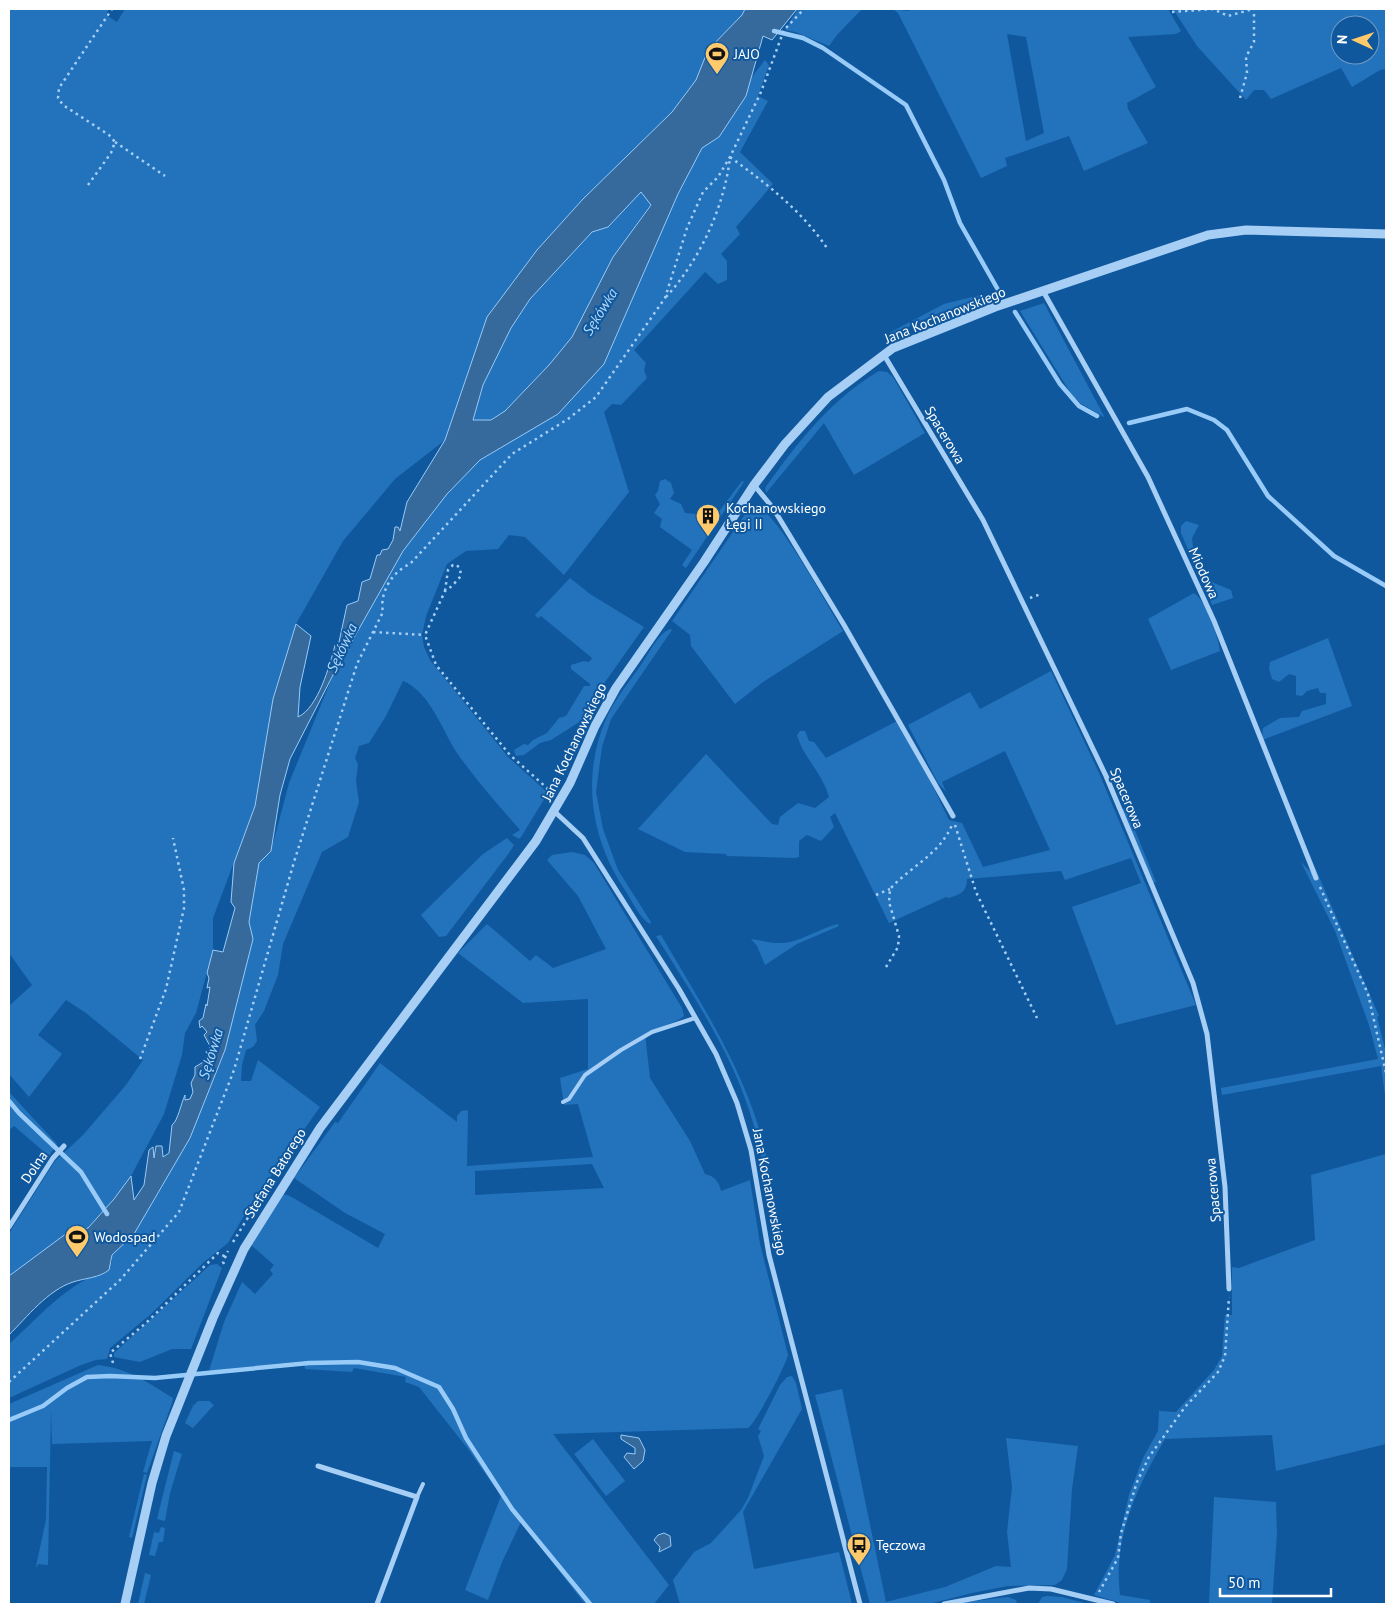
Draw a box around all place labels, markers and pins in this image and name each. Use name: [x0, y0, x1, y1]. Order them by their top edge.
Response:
sports icon: JAJO: [704, 41, 730, 75]
place label: JAJO: [733, 45, 760, 63]
place label: Kochanowskiego Łęgi II: [726, 499, 826, 533]
building icon: Kochanowskiego Łęgi II: [695, 503, 721, 537]
sports icon: Wodospad: [64, 1224, 90, 1258]
place label: Wodospad: [94, 1228, 156, 1246]
bus stop icon: Tęczowa: [846, 1532, 872, 1566]
place label: Tęczowa: [876, 1536, 926, 1554]

